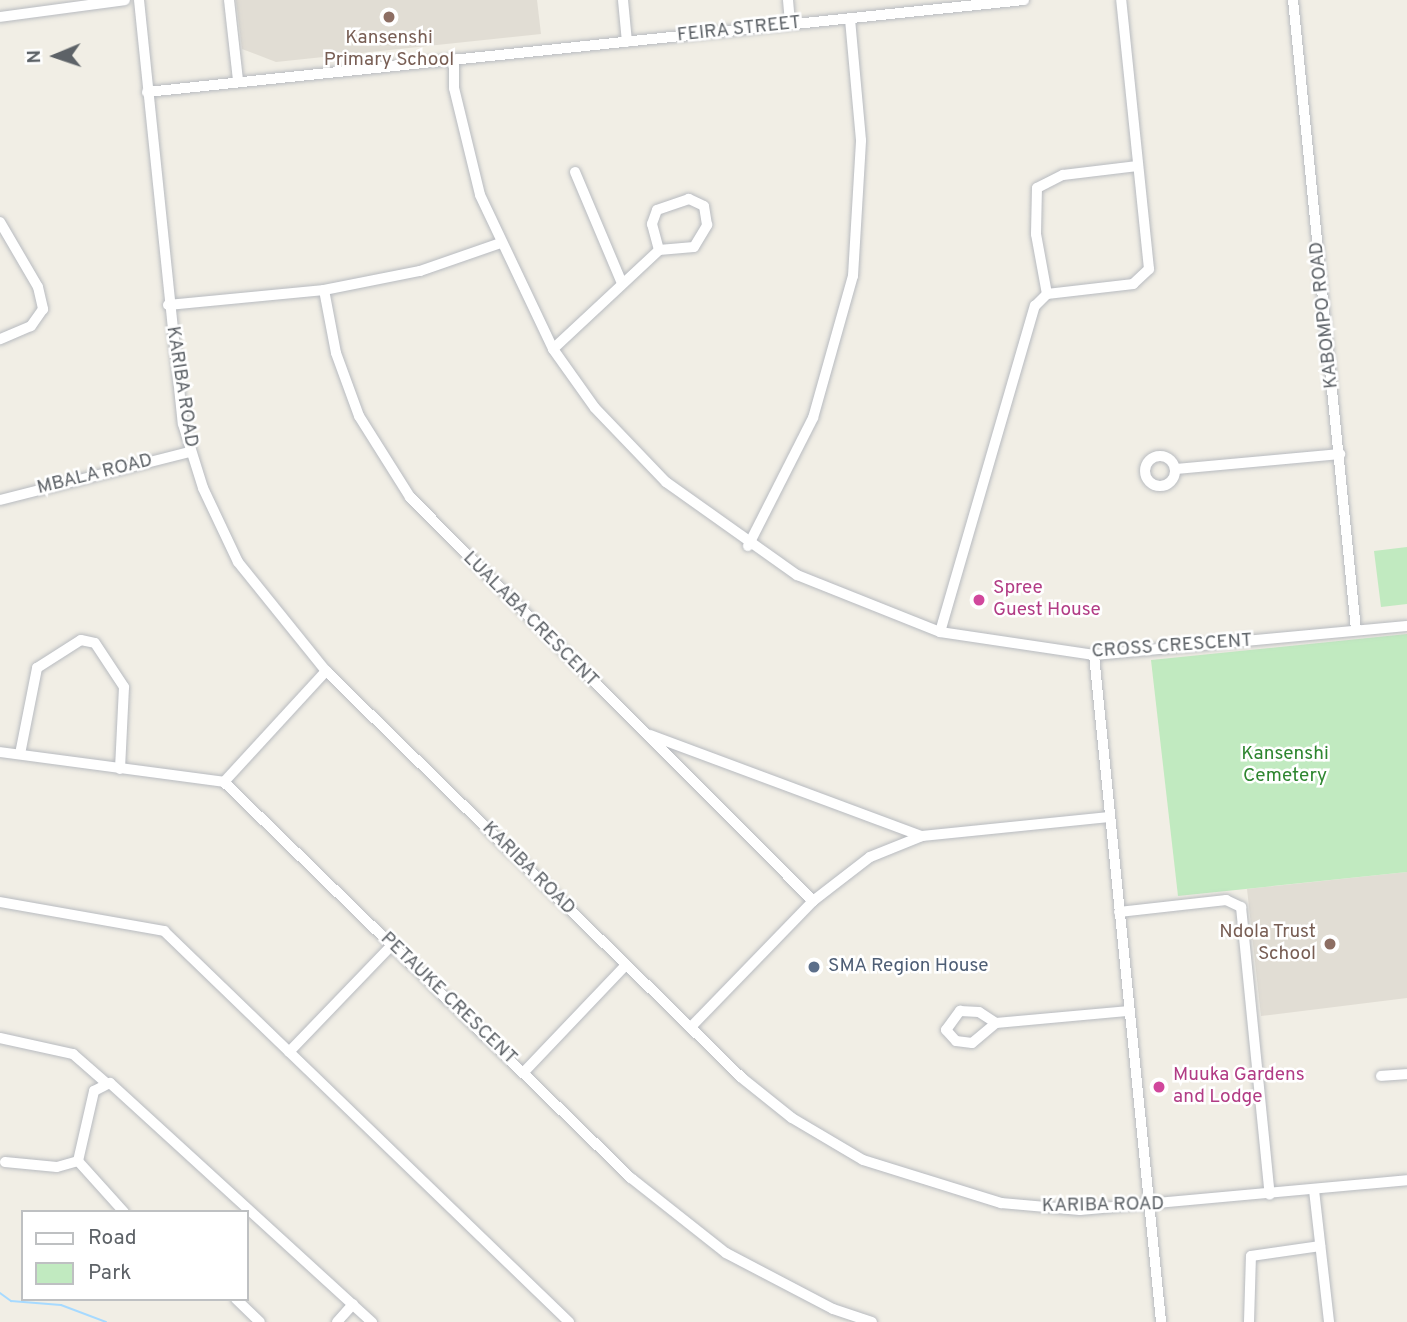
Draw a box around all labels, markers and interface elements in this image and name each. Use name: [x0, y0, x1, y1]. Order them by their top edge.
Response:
marker: Kansenshi Primary School: [381, 9, 397, 25]
street label: FEIRA STREET: [676, 12, 802, 48]
north arrow: [21, 21, 91, 91]
place label: Kansenshi Primary School: [324, 28, 454, 72]
text: N: [23, 49, 47, 64]
street label: KABOMPO ROAD: [1306, 240, 1344, 390]
street label: KARIBA ROAD: [160, 324, 202, 450]
street label: MBALA ROAD: [34, 450, 156, 500]
street label: LUALABA CRESCENT: [457, 547, 603, 693]
place label: Spree Guest House: [993, 578, 1101, 622]
marker: Spree Guest House: [971, 592, 987, 608]
street label: CROSS CRESCENT: [1091, 630, 1253, 664]
park label: Kansenshi Cemetery: [1241, 744, 1329, 788]
street label: KARIBA ROAD: [476, 817, 580, 921]
place label: Ndola Trust School: [1219, 922, 1316, 966]
street label: PETAUKE CRESCENT: [375, 928, 521, 1070]
marker: Ndola Trust School: [1322, 936, 1338, 952]
place label: SMA Region House: [828, 956, 989, 978]
marker: SMA Region House: [806, 959, 822, 975]
place label: Muuka Gardens and Lodge: [1173, 1065, 1305, 1109]
marker: Muuka Gardens and Lodge: [1151, 1079, 1167, 1095]
street label: KARIBA ROAD: [1041, 1194, 1165, 1218]
legend: [21, 1210, 248, 1301]
text: Road: [88, 1225, 137, 1252]
text: Park: [88, 1260, 131, 1287]

